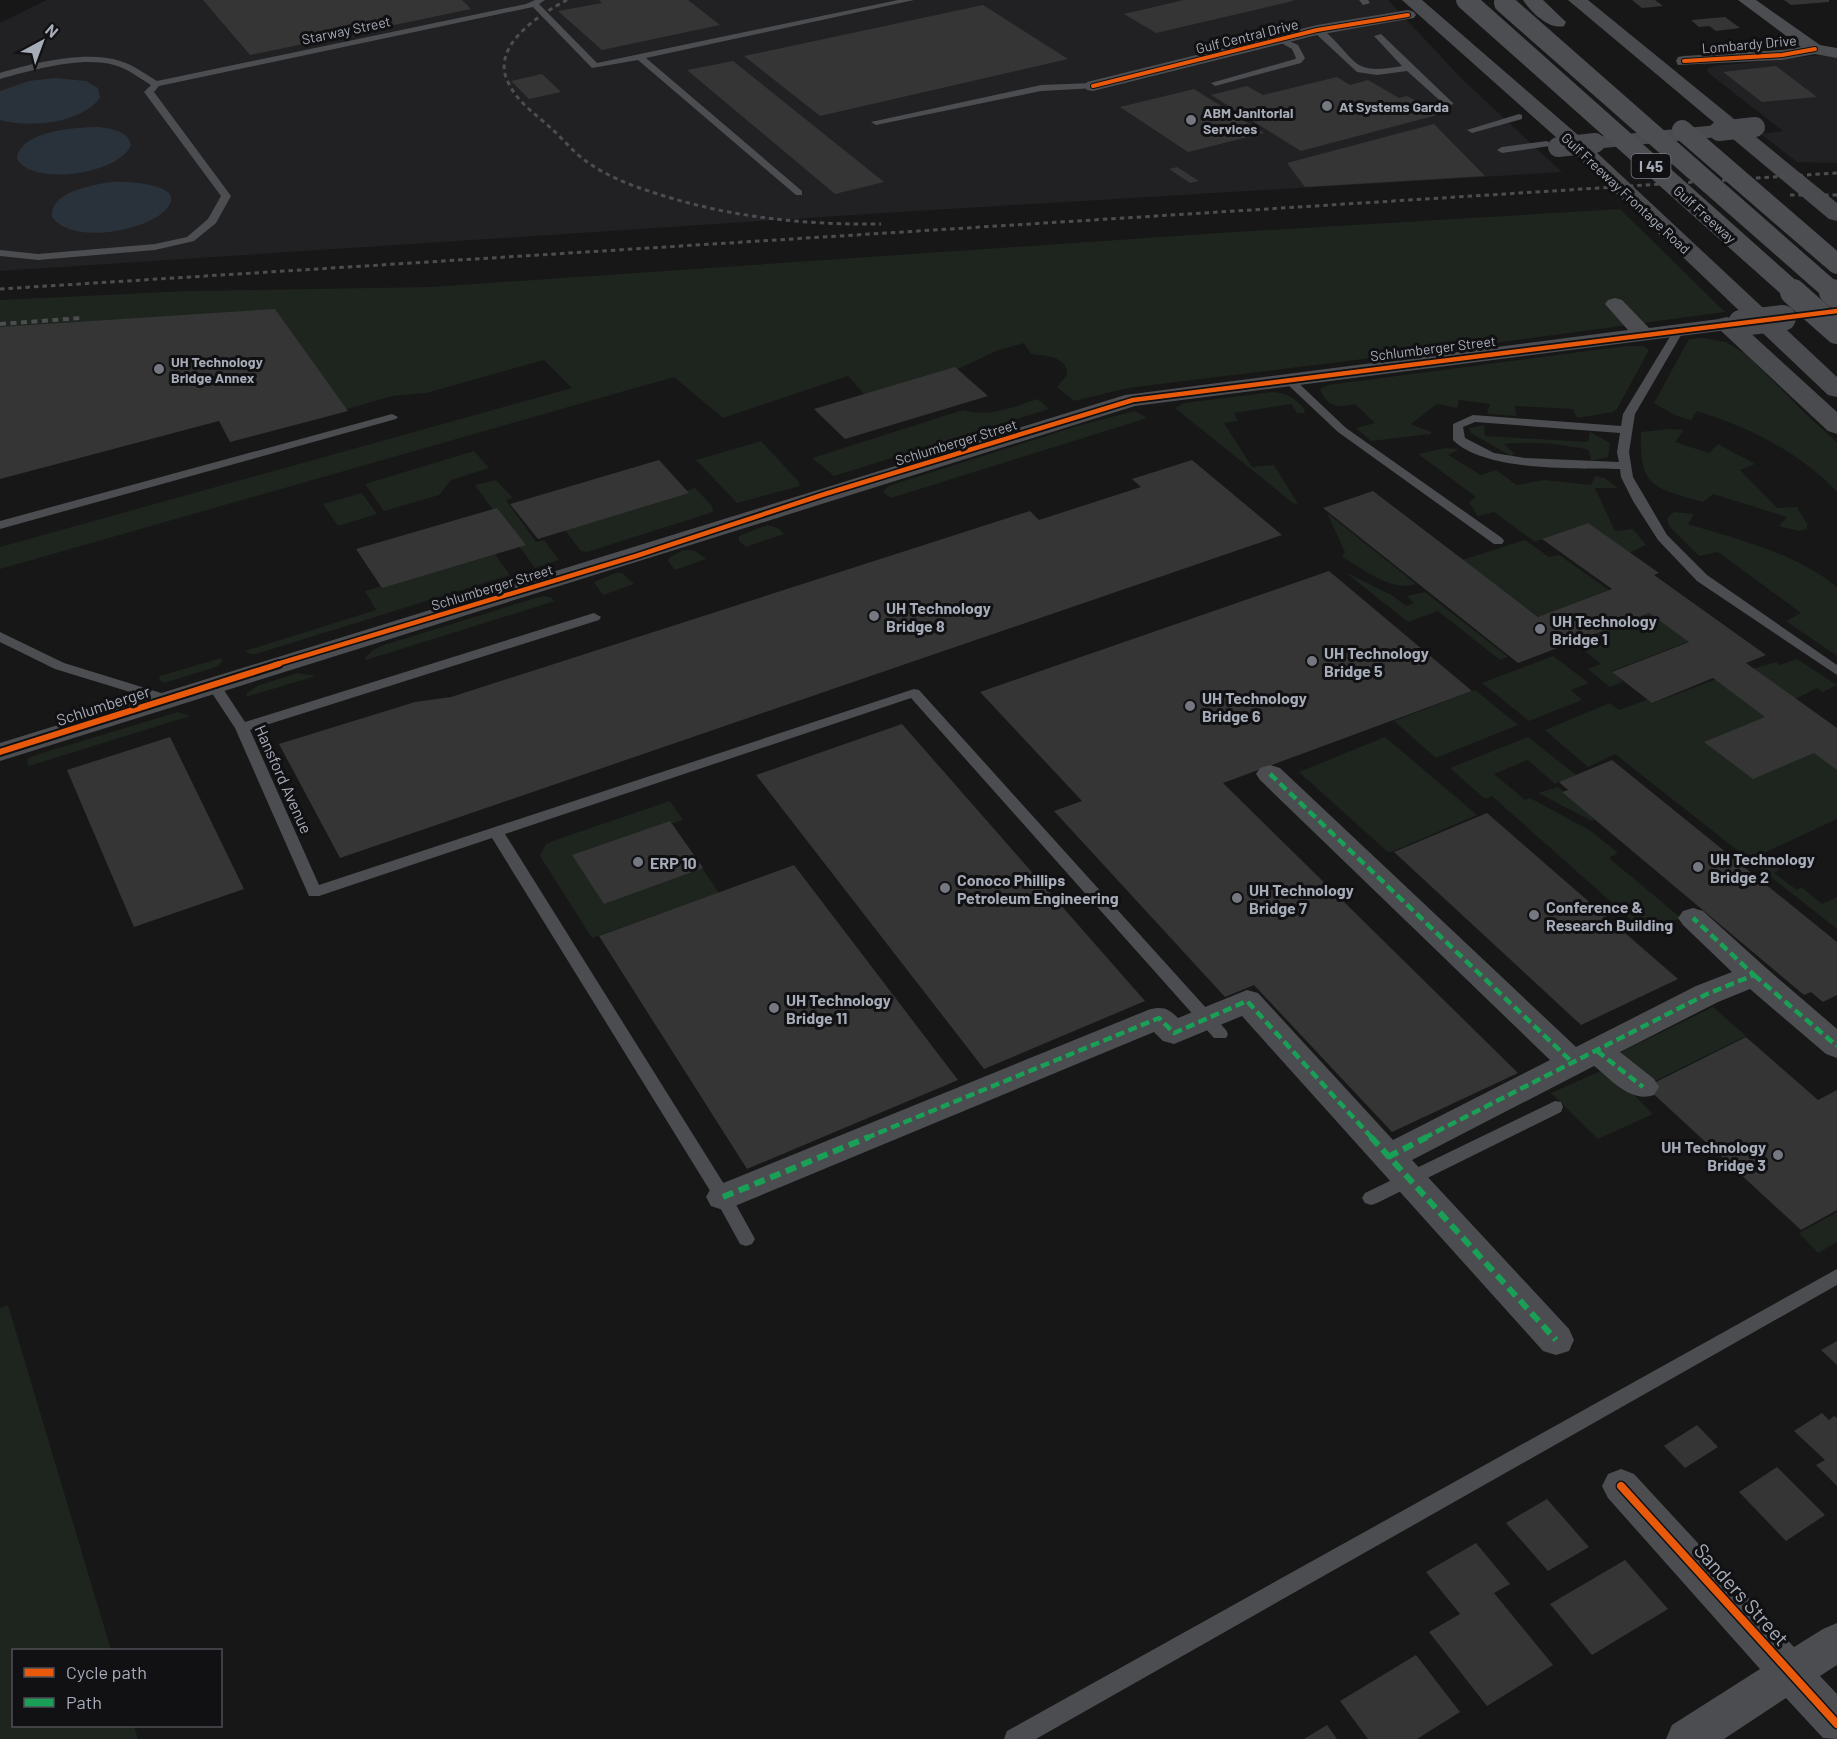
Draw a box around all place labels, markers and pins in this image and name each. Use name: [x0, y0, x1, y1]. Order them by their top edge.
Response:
place label: At Systems Garda: [1339, 98, 1449, 115]
marker: At Systems Garda: [1320, 99, 1334, 113]
place label: ABM Janitorial Services: [1203, 104, 1293, 137]
marker: ABM Janitorial Services: [1184, 113, 1198, 127]
place label: UH Technology Bridge Annex: [171, 353, 263, 386]
marker: UH Technology Bridge Annex: [152, 362, 166, 376]
place label: UH Technology Bridge 8: [886, 598, 991, 635]
marker: UH Technology Bridge 8: [867, 609, 881, 623]
place label: UH Technology Bridge 1: [1552, 611, 1657, 648]
marker: UH Technology Bridge 1: [1533, 622, 1547, 636]
place label: UH Technology Bridge 5: [1324, 643, 1429, 680]
marker: UH Technology Bridge 5: [1305, 654, 1319, 668]
place label: UH Technology Bridge 6: [1202, 688, 1307, 725]
marker: UH Technology Bridge 6: [1183, 699, 1197, 713]
place label: UH Technology Bridge 2: [1710, 849, 1815, 886]
place label: ERP 10: [650, 853, 697, 872]
marker: ERP 10: [631, 855, 645, 869]
marker: UH Technology Bridge 2: [1691, 860, 1705, 874]
place label: Conoco Phillips Petroleum Engineering: [957, 870, 1119, 907]
place label: UH Technology Bridge 7: [1249, 880, 1354, 917]
marker: Conoco Phillips Petroleum Engineering: [938, 881, 952, 895]
marker: UH Technology Bridge 7: [1230, 891, 1244, 905]
place label: Conference & Research Building: [1546, 897, 1673, 934]
marker: Conference & Research Building: [1527, 908, 1541, 922]
place label: UH Technology Bridge 11: [786, 990, 891, 1027]
marker: UH Technology Bridge 11: [767, 1001, 781, 1015]
place label: UH Technology Bridge 3: [1661, 1137, 1766, 1174]
marker: UH Technology Bridge 3: [1771, 1148, 1785, 1162]

